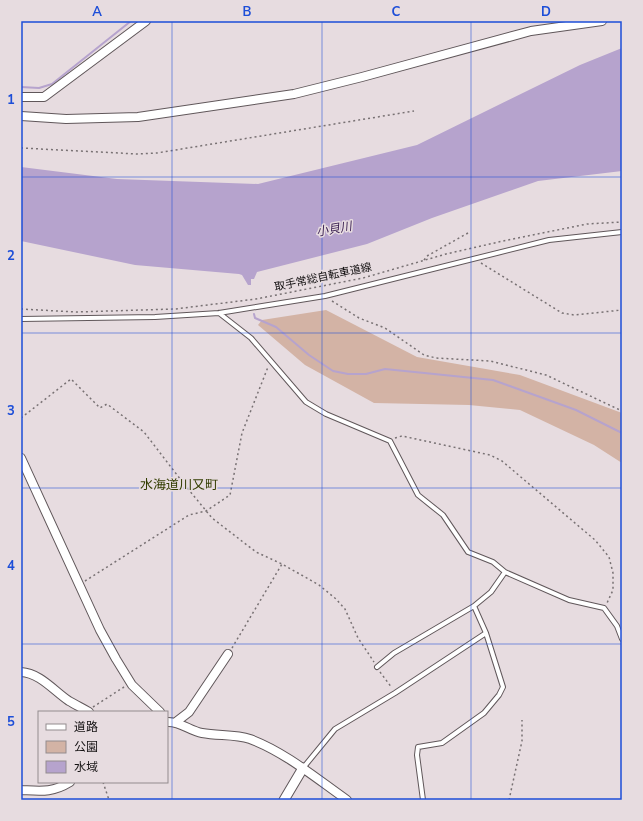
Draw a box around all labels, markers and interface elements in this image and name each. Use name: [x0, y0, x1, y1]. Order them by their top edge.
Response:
text: A: [92, 3, 102, 21]
text: B: [243, 3, 252, 21]
text: C: [392, 3, 401, 21]
text: D: [541, 3, 551, 21]
text: 1: [7, 91, 15, 109]
water label: 小貝川: [315, 218, 355, 240]
text: 2: [7, 247, 15, 265]
street label: 取手常総自転車道線: [273, 259, 373, 295]
text: 3: [7, 402, 15, 420]
district label: 水海道川又町: [140, 476, 218, 494]
text: 4: [7, 557, 15, 575]
legend: [38, 711, 168, 783]
text: 5: [7, 713, 15, 731]
text: 道路: [74, 719, 98, 735]
text: 公園: [74, 739, 98, 755]
text: 水域: [74, 759, 98, 775]

